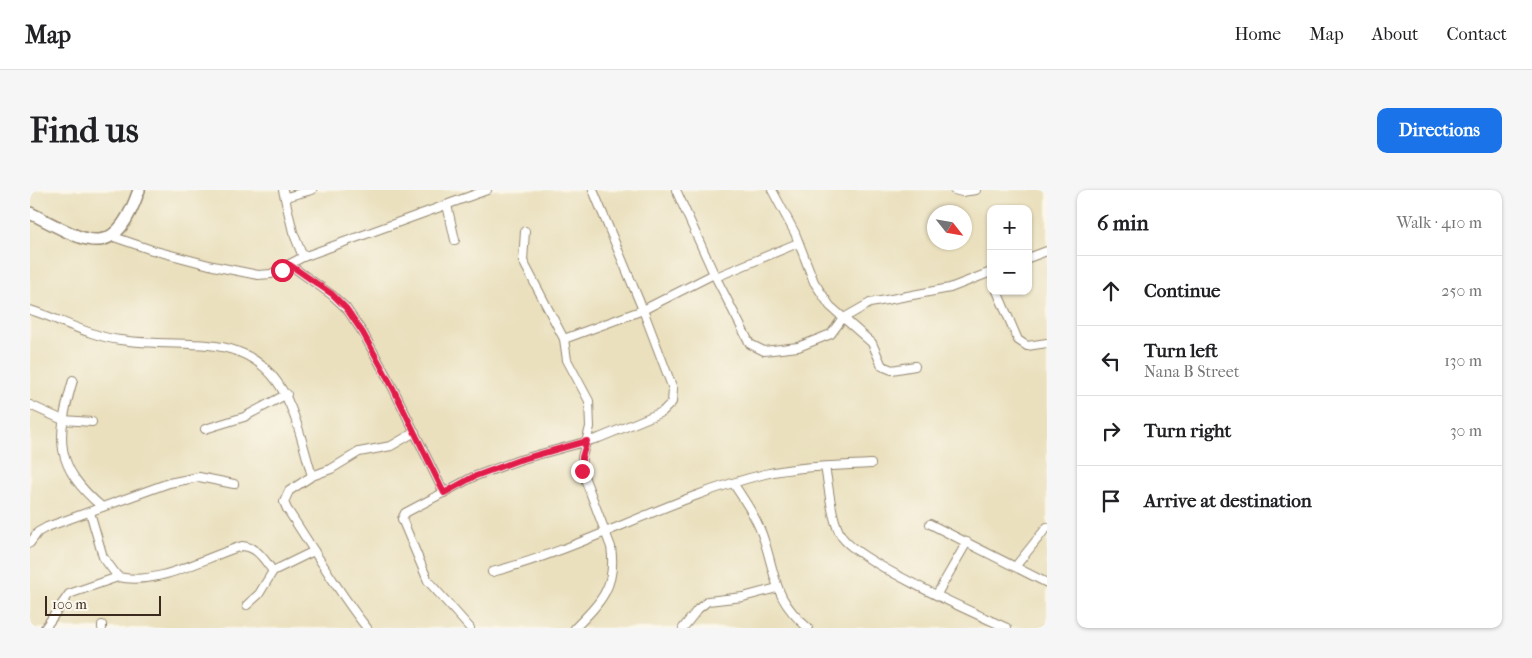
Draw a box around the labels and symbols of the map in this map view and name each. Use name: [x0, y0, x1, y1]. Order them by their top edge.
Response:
north arrow: [927, 205, 972, 250]
route start: [271, 259, 294, 282]
route end: [571, 460, 594, 483]
scale bar: [45, 593, 161, 616]

